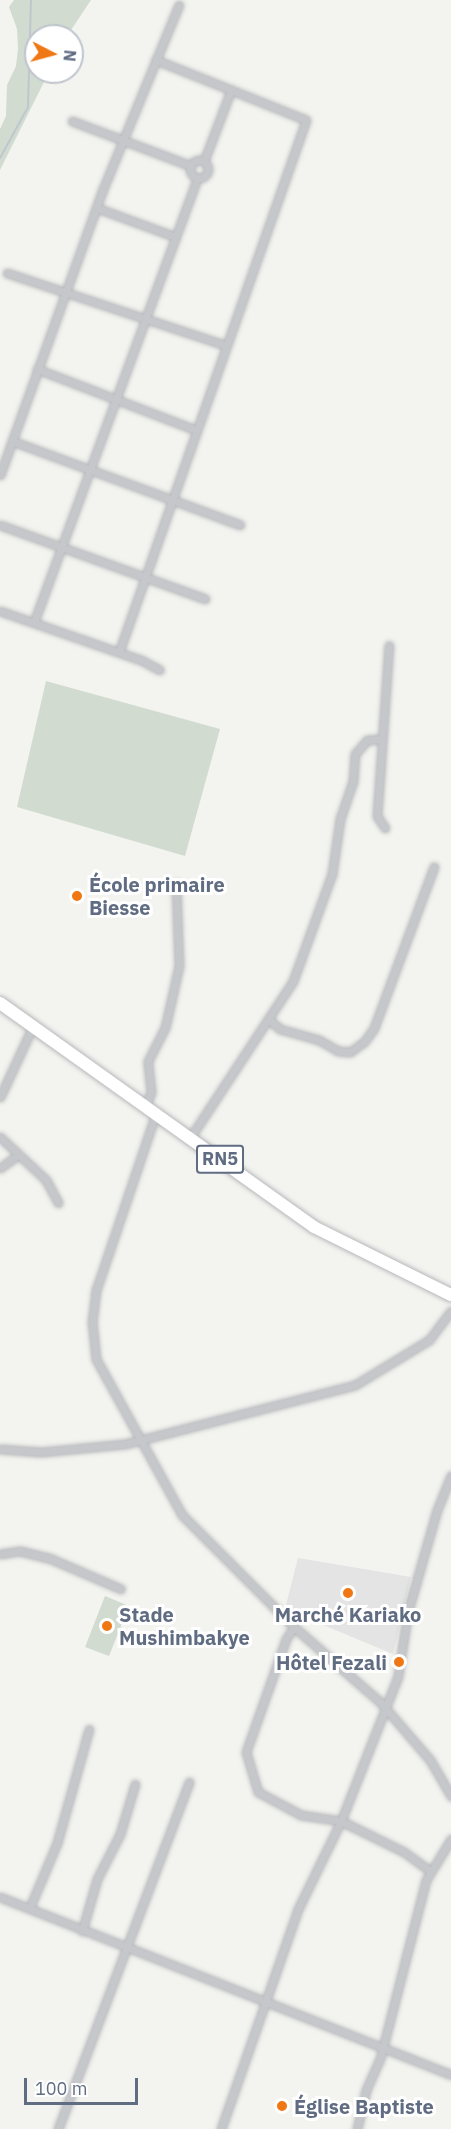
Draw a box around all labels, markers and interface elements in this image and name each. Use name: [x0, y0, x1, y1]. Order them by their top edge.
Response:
north arrow: [24, 24, 84, 84]
text: N: [59, 49, 80, 62]
place label: École primaire Biesse: [89, 873, 225, 920]
marker: École primaire Biesse: [70, 889, 84, 903]
road number: RN5: [196, 1144, 244, 1174]
marker: Marché Kariako: [341, 1586, 355, 1600]
place label: Stade Mushimbakye: [119, 1602, 250, 1649]
place label: Marché Kariako: [275, 1602, 421, 1626]
marker: Stade Mushimbakye: [100, 1619, 114, 1633]
place label: Hôtel Fezali: [276, 1650, 387, 1674]
marker: Hôtel Fezali: [392, 1655, 406, 1669]
scale bar: [27, 2066, 141, 2104]
text: 100 m: [35, 2077, 87, 2100]
place label: Église Baptiste: [294, 2094, 434, 2118]
marker: Église Baptiste: [275, 2099, 289, 2113]

